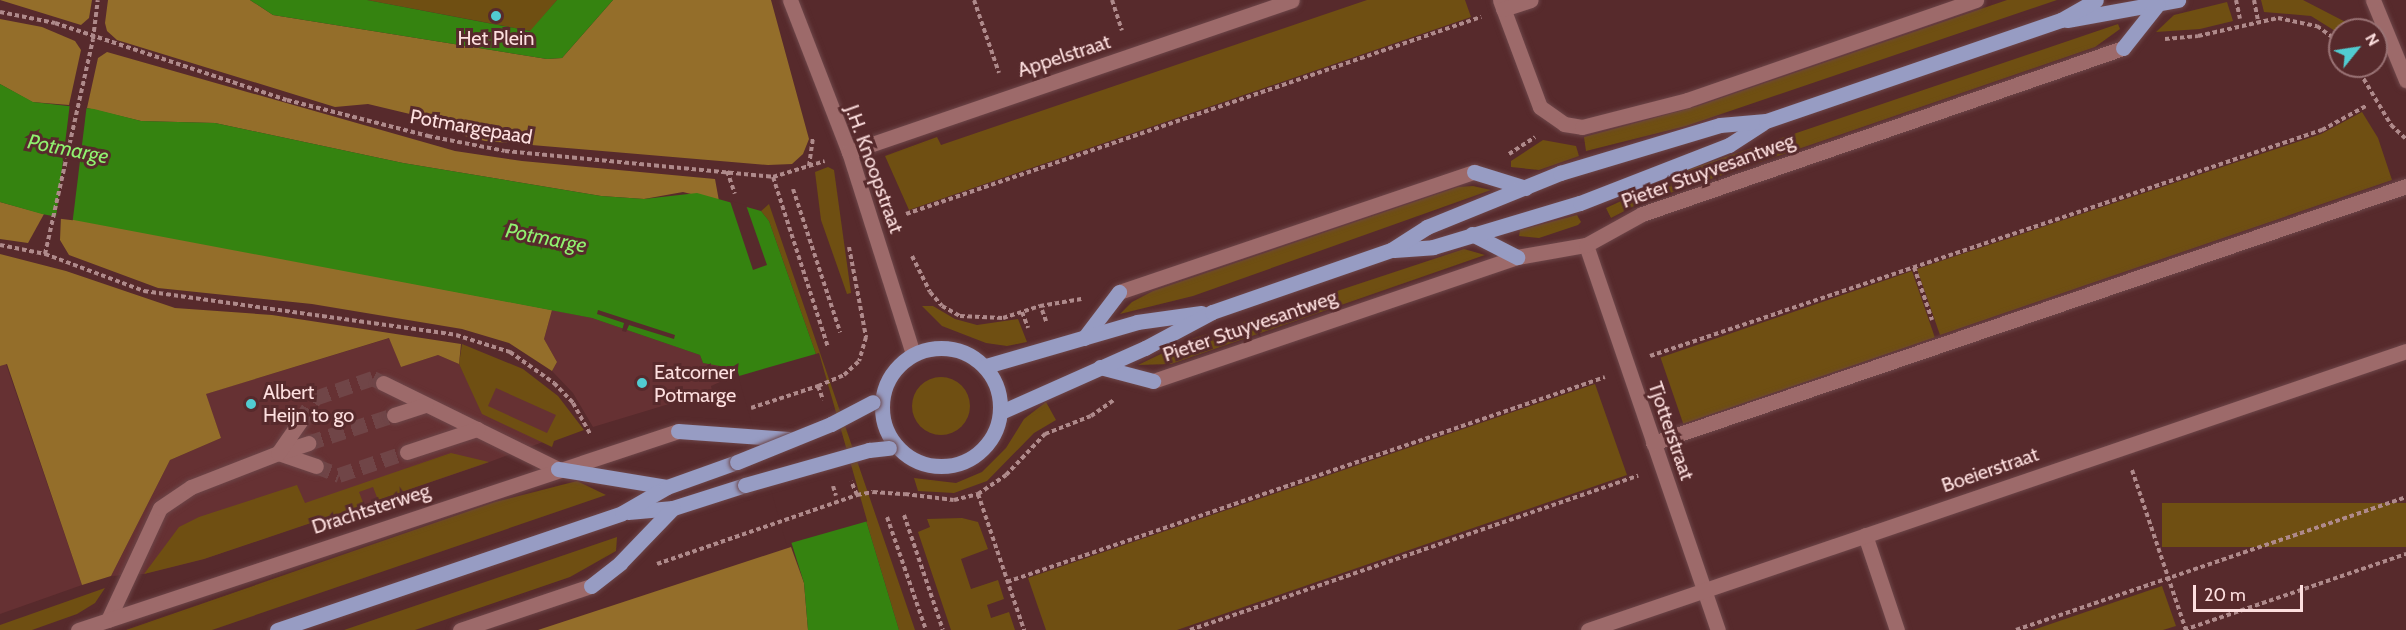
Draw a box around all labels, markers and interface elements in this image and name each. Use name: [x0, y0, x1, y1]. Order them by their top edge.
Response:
marker: Het Plein: [489, 9, 503, 23]
north arrow: [2328, 18, 2388, 78]
place label: Het Plein: [458, 26, 534, 50]
street label: Appelstraat: [1014, 30, 1114, 82]
text: N: [2361, 30, 2383, 49]
street label: J.H. Knoopstraat: [840, 102, 908, 236]
street label: Potmargepaad: [408, 104, 534, 150]
water label: Potmarge: [25, 129, 111, 169]
street label: Pieter Stuyvesantweg: [1618, 129, 1798, 213]
water label: Potmarge: [503, 218, 589, 258]
street label: Pieter Stuyvesantweg: [1160, 285, 1340, 367]
place label: Eatcorner Potmarge: [654, 360, 736, 407]
marker: Eatcorner Potmarge: [635, 376, 649, 390]
street label: Tjotterstraat: [1643, 379, 1699, 483]
place label: Albert Heijn to go: [263, 380, 354, 427]
marker: Albert Heijn to go: [244, 397, 258, 411]
street label: Boeierstraat: [1938, 442, 2042, 498]
street label: Drachtsterweg: [309, 479, 433, 539]
scale bar: [2196, 573, 2306, 611]
text: 20 m: [2204, 584, 2246, 606]

